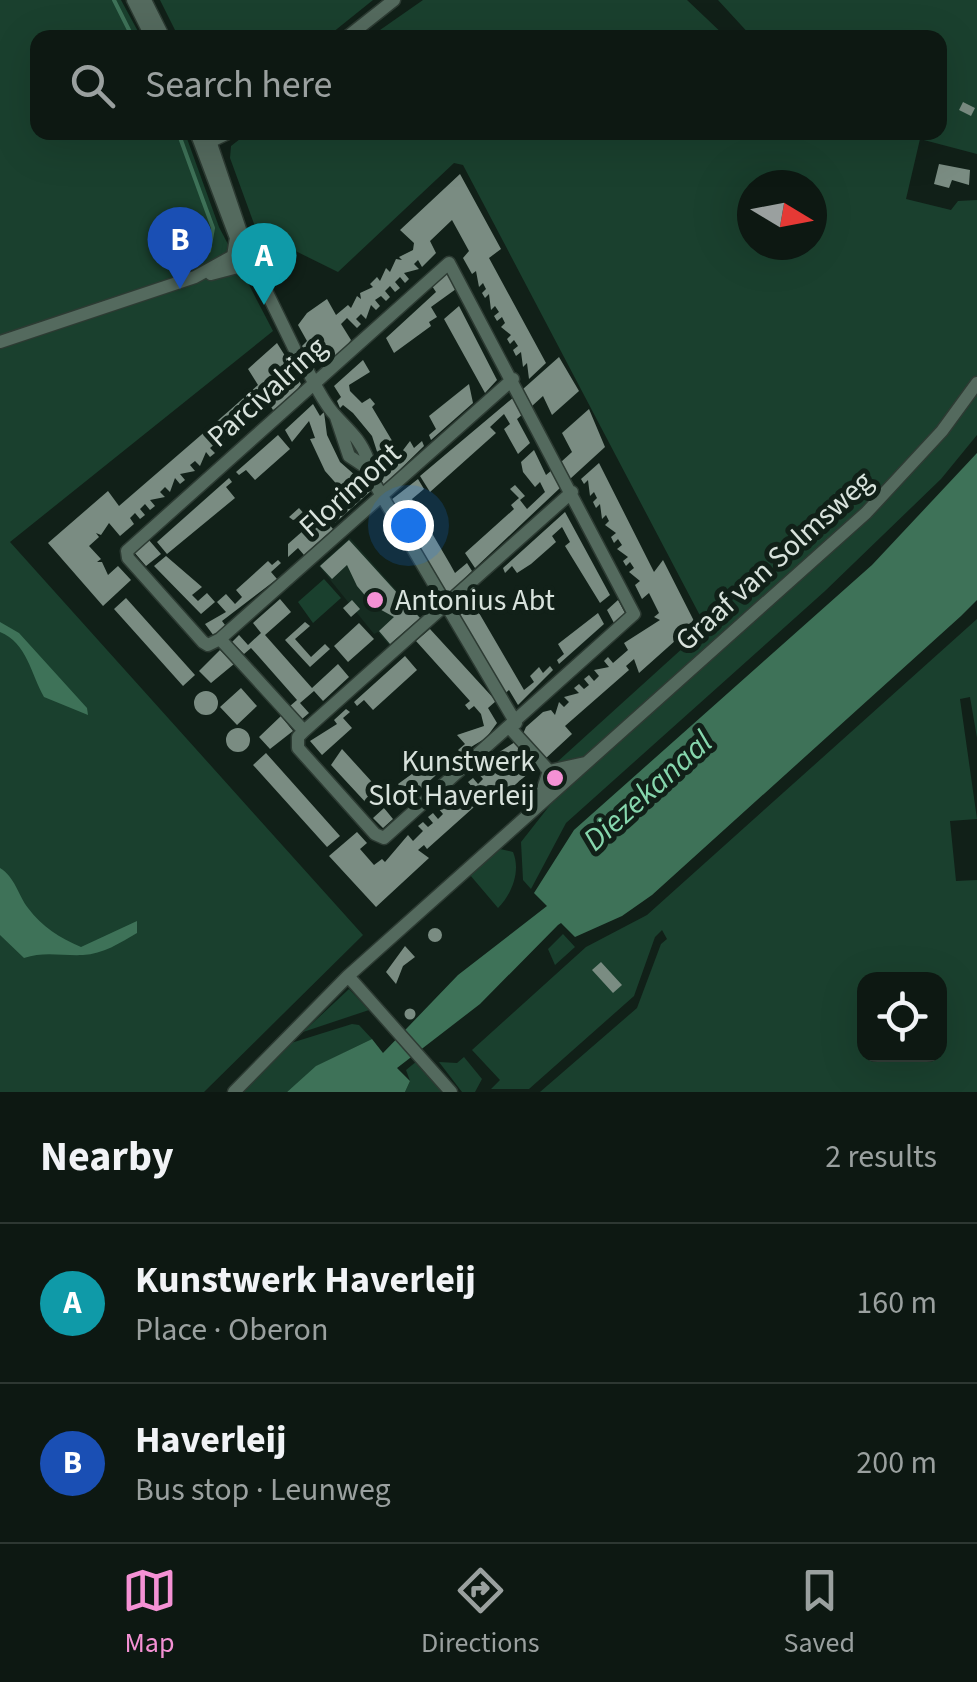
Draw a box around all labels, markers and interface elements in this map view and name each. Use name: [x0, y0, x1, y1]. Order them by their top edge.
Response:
search box: [30, 30, 947, 140]
icon: search: [65, 58, 120, 113]
text: Search here: [145, 58, 332, 112]
north arrow: [737, 170, 827, 260]
pin: B: [148, 206, 212, 289]
pin: A: [232, 222, 296, 305]
street label: Parcivalring: [198, 327, 336, 457]
street label: Florimont: [289, 432, 411, 548]
street label: Graaf van Solmsweg: [666, 460, 882, 662]
your location: [383, 500, 434, 551]
place label: Antonius Abt: [395, 579, 555, 622]
marker: Antonius Abt: [364, 589, 386, 611]
water label: Diezekanaal: [573, 720, 723, 862]
place label: Kunstwerk Slot Haverleij: [368, 740, 535, 817]
marker: Kunstwerk Slot Haverleij: [544, 767, 566, 789]
map controls: [857, 972, 947, 1062]
button: locate: [857, 972, 947, 1062]
text: Nearby: [40, 1127, 174, 1187]
text: 2 results: [825, 1134, 937, 1180]
text: Kunstwerk Haverleij: [135, 1253, 476, 1307]
text: A: [63, 1280, 82, 1326]
text: 160 m: [856, 1280, 937, 1326]
text: Place · Oberon: [135, 1307, 328, 1353]
text: Haverleij: [135, 1413, 287, 1467]
text: B: [63, 1440, 82, 1486]
text: 200 m: [856, 1440, 937, 1486]
text: Bus stop · Leunweg: [135, 1467, 391, 1513]
tab: Map: [122, 1563, 177, 1663]
tab: Directions: [421, 1563, 540, 1663]
tab: Saved: [784, 1563, 855, 1663]

